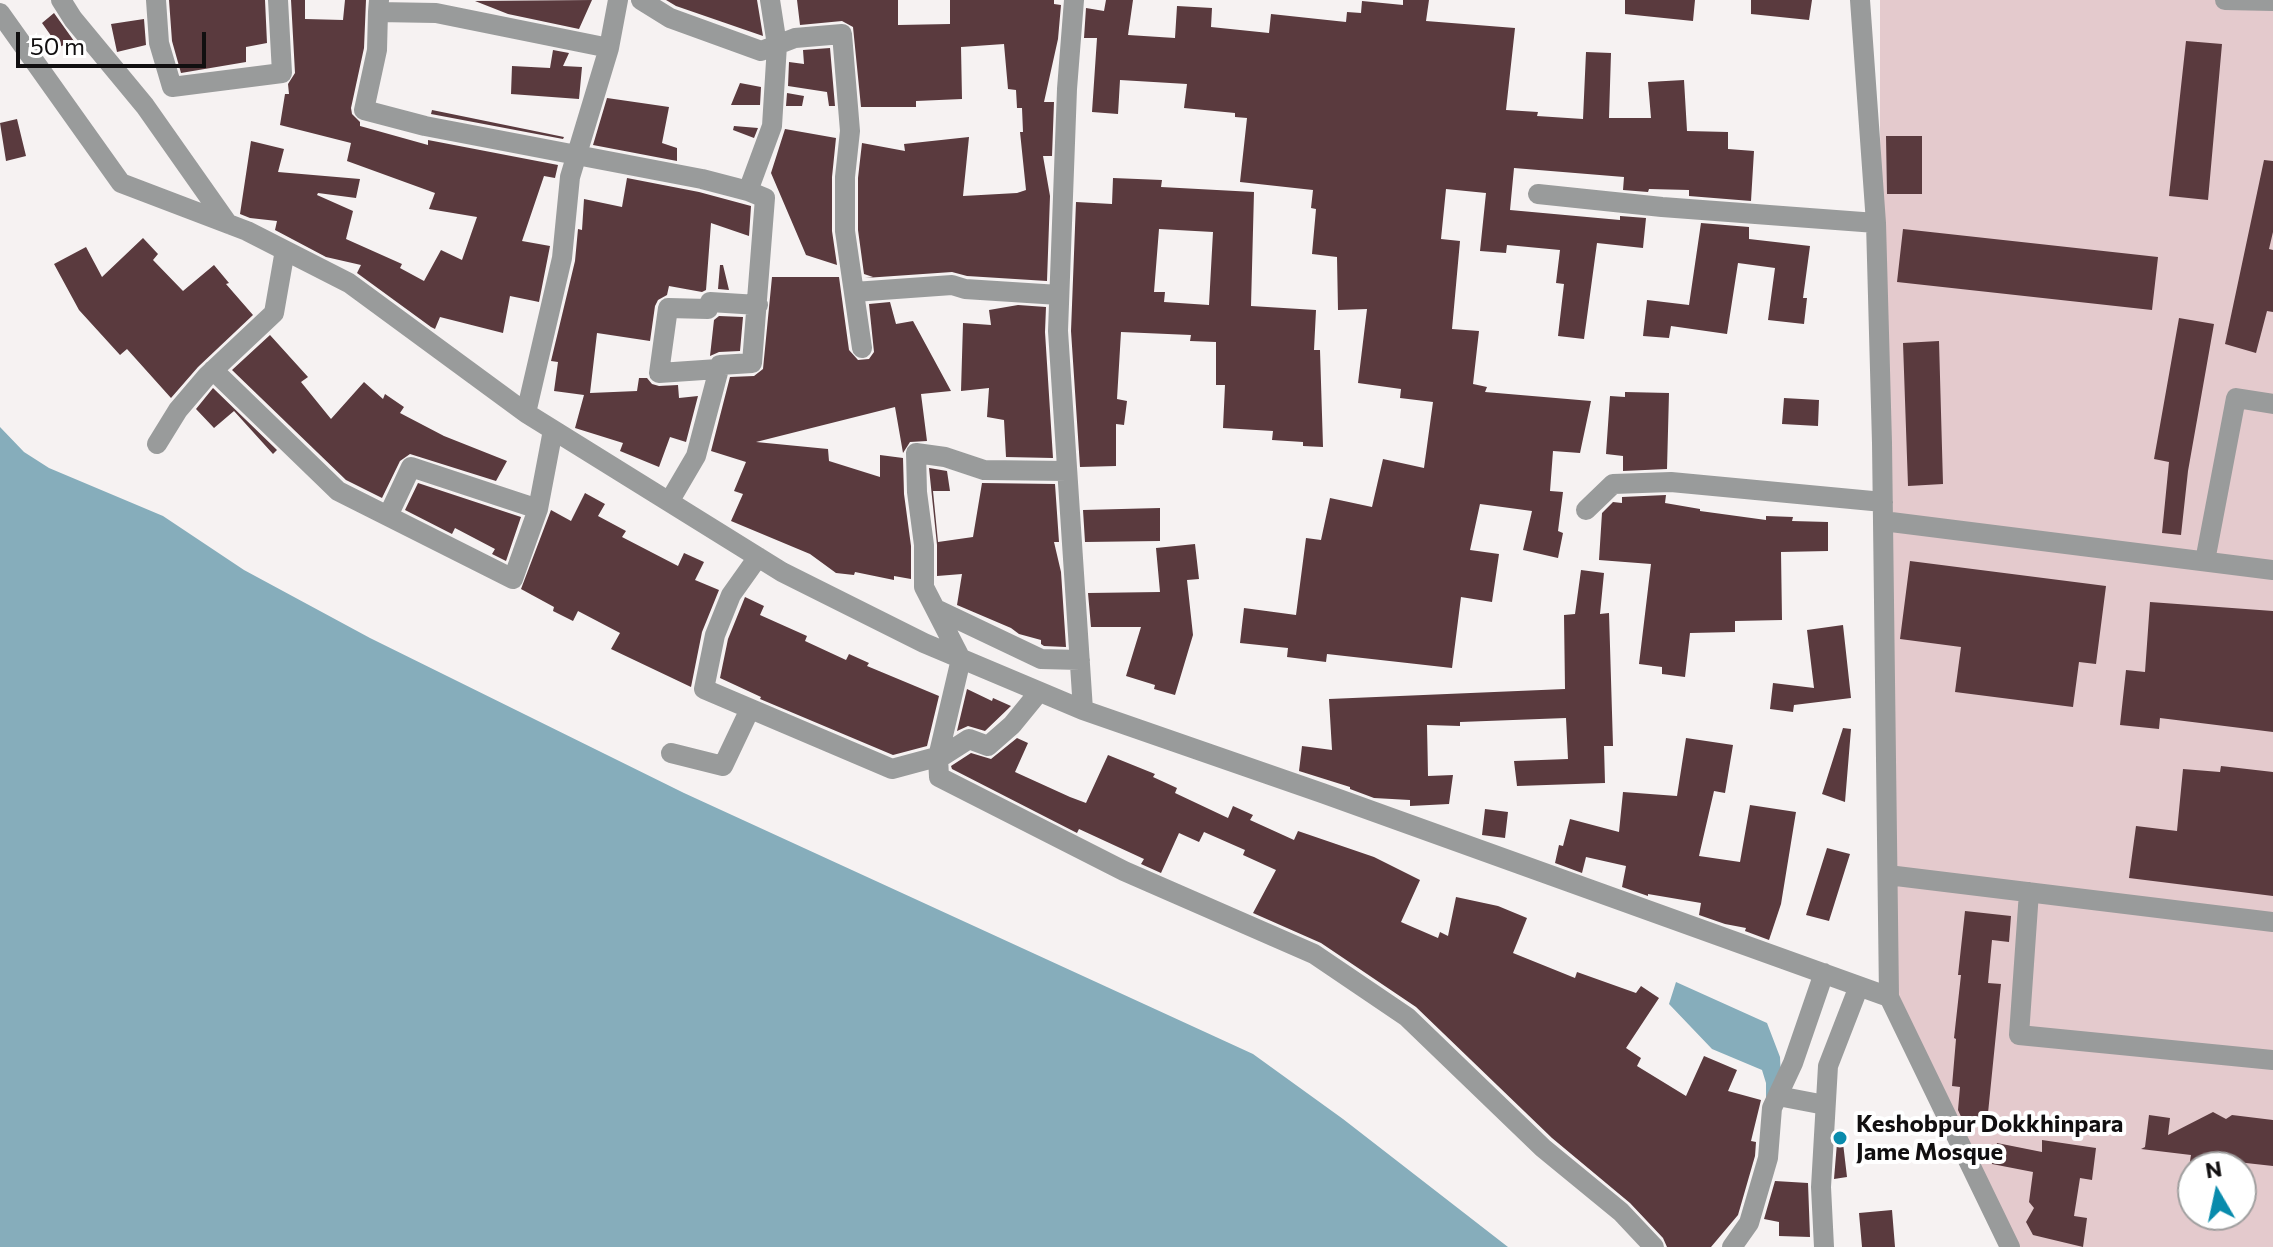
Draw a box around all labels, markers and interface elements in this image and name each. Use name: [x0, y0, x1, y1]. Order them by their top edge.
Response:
scale bar: [20, 16, 210, 66]
text: 50 m: [30, 31, 85, 60]
place label: Keshobpur Dokkhinpara Jame Mosque: [1856, 1110, 2123, 1166]
marker: Keshobpur Dokkhinpara Jame Mosque: [1831, 1129, 1849, 1147]
north arrow: [2177, 1151, 2257, 1231]
text: N: [2203, 1154, 2224, 1183]

